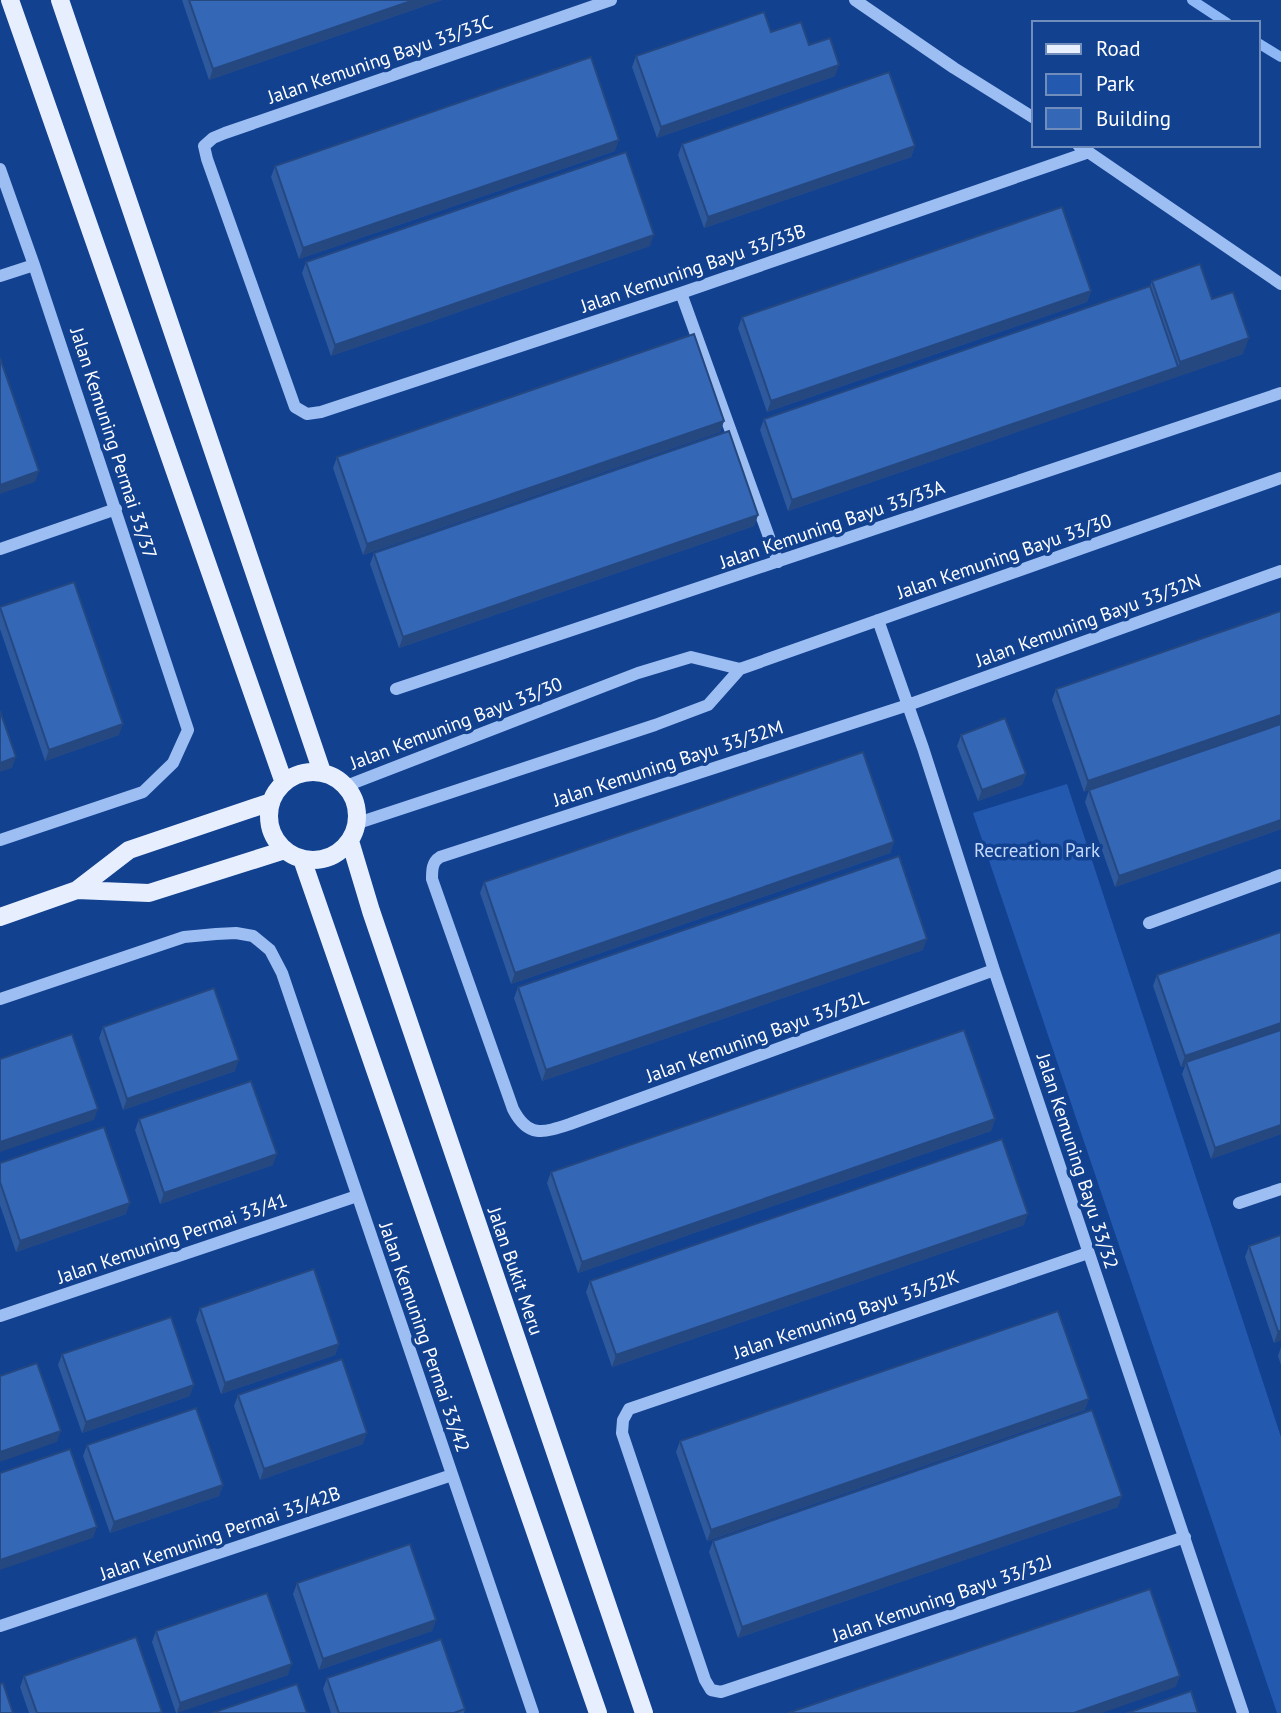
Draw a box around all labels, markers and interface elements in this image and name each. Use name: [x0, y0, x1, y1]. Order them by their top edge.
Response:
street label: Jalan Kemuning Bayu 33/33C: [263, 9, 496, 109]
legend: [1032, 21, 1260, 147]
text: Road: [1096, 35, 1140, 62]
text: Park: [1096, 70, 1135, 97]
text: Building: [1096, 105, 1171, 132]
street label: Jalan Kemuning Bayu 33/33B: [576, 218, 809, 318]
street label: Jalan Kemuning Permai 33/37: [65, 323, 163, 562]
street label: Jalan Kemuning Bayu 33/33A: [715, 474, 948, 574]
street label: Jalan Kemuning Bayu 33/30: [893, 508, 1114, 604]
street label: Jalan Kemuning Bayu 33/32N: [971, 568, 1204, 672]
street label: Jalan Kemuning Bayu 33/30: [346, 671, 566, 775]
street label: Jalan Kemuning Bayu 33/32M: [549, 714, 786, 812]
park label: Recreation Park: [974, 838, 1100, 862]
street label: Jalan Kemuning Bayu 33/32L: [641, 984, 872, 1088]
street label: Jalan Kemuning Bayu 33/32: [1031, 1049, 1124, 1272]
street label: Jalan Kemuning Permai 33/41: [53, 1187, 290, 1289]
street label: Jalan Bukit Meru: [483, 1203, 549, 1338]
street label: Jalan Kemuning Permai 33/42: [374, 1218, 476, 1455]
street label: Jalan Kemuning Bayu 33/32K: [729, 1264, 962, 1364]
street label: Jalan Kemuning Permai 33/42B: [96, 1480, 343, 1586]
street label: Jalan Kemuning Bayu 33/32J: [828, 1549, 1055, 1647]

